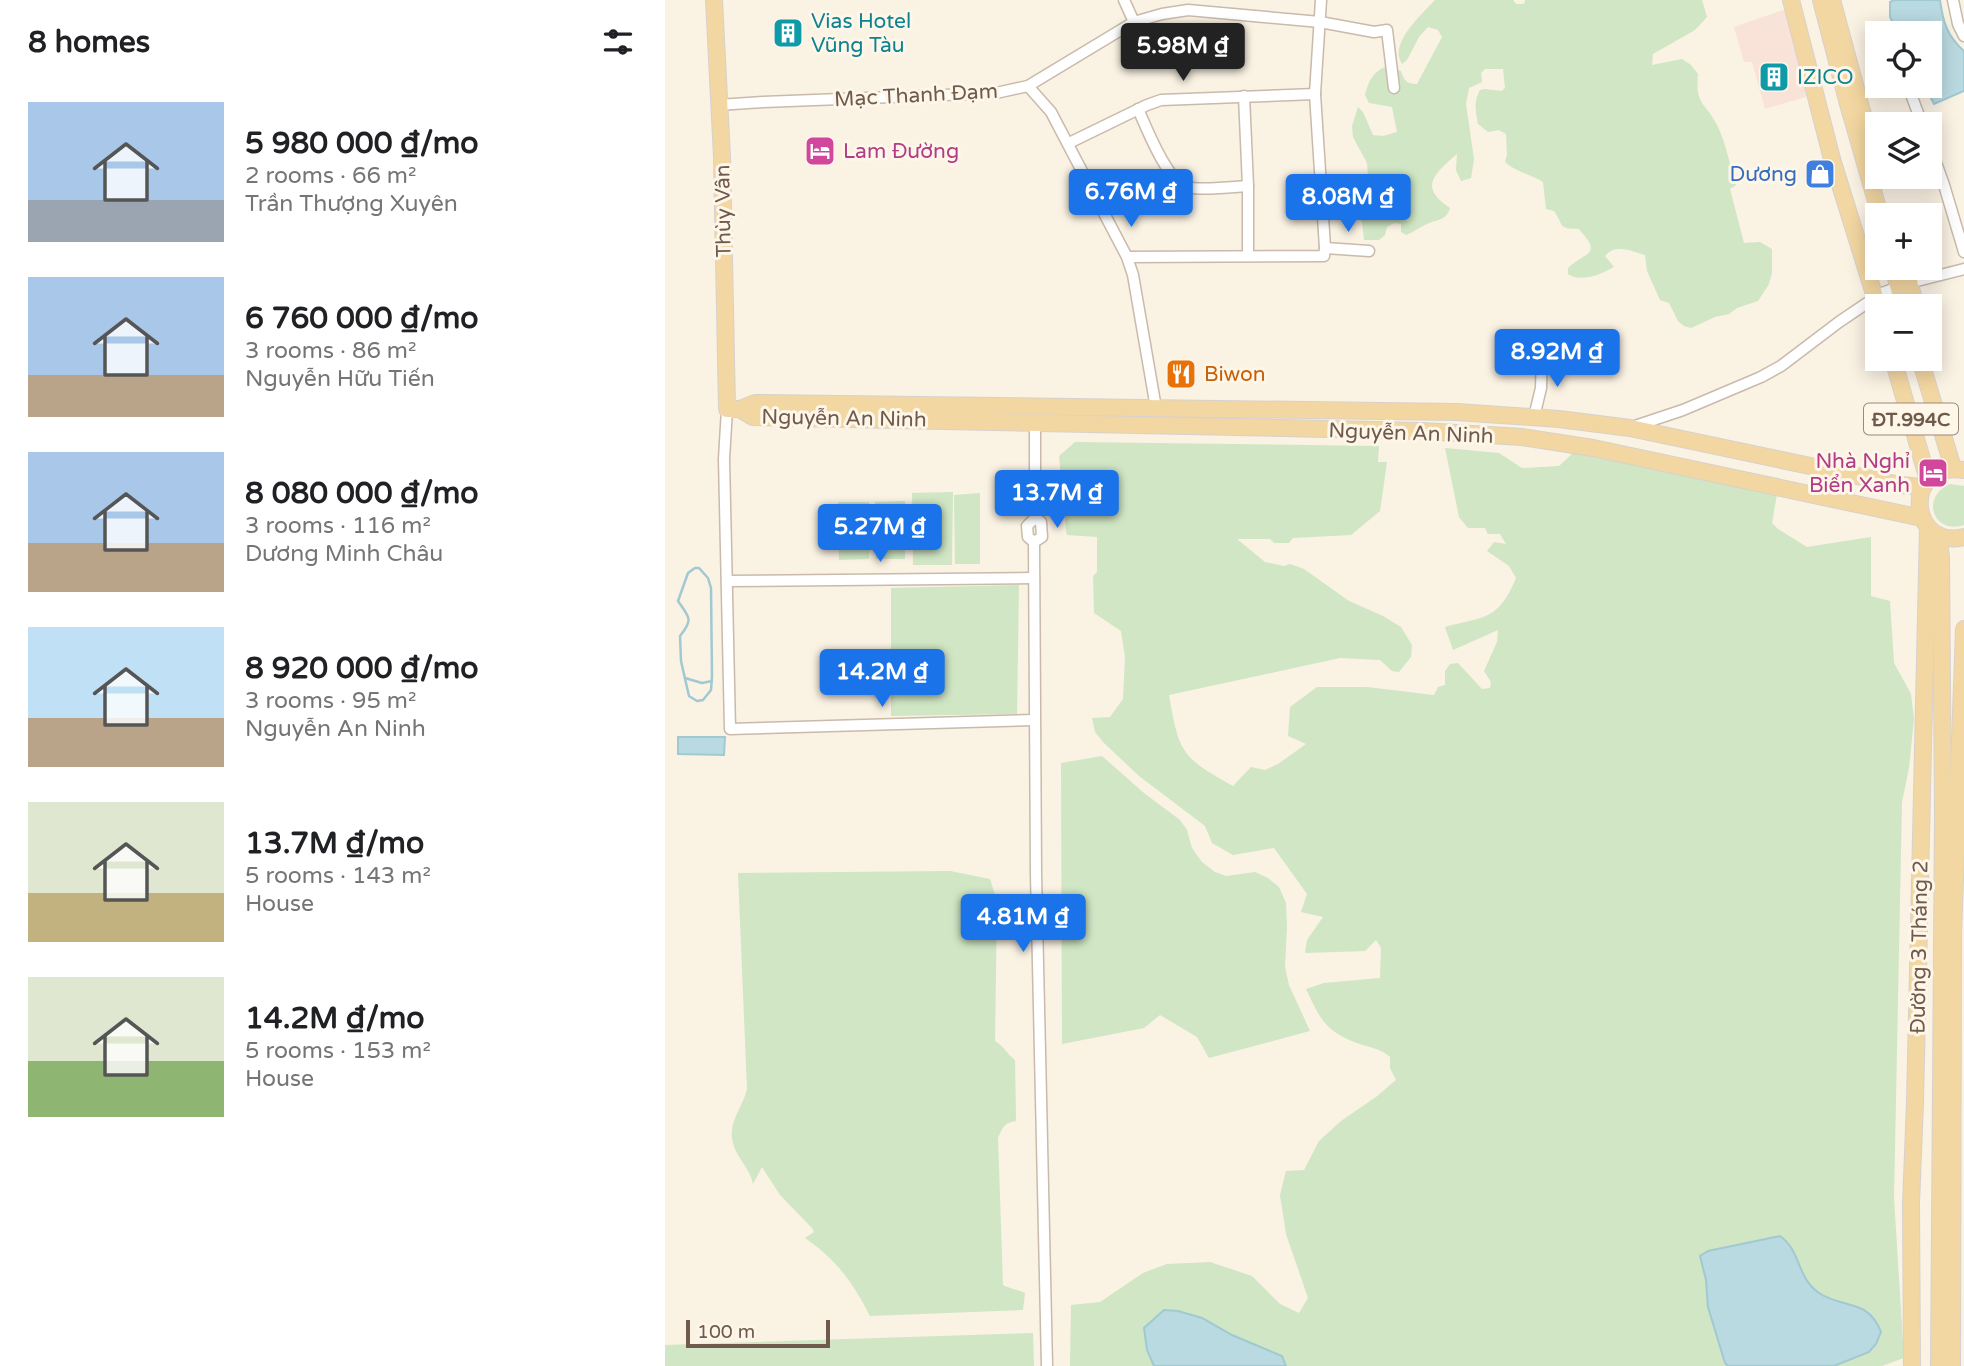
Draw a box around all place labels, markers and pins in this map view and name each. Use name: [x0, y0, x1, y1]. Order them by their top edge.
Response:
place label: Vias Hotel Vũng Tàu: [811, 9, 911, 58]
building icon: Vias Hotel Vũng Tàu: [771, 16, 805, 50]
pin: 5.98M ₫: [1118, 24, 1248, 83]
building icon: IZICO: [1757, 60, 1791, 94]
place label: IZICO: [1797, 65, 1854, 90]
hotel icon: Lam Đường: [803, 134, 837, 168]
place label: Lam Đường: [843, 139, 959, 164]
shop icon: Dương: [1803, 157, 1837, 191]
place label: Dương: [1730, 162, 1797, 187]
pin: 6.76M ₫: [1066, 170, 1196, 229]
pin: 8.08M ₫: [1283, 174, 1413, 234]
pin: 8.92M ₫: [1492, 330, 1622, 389]
restaurant icon: Biwon: [1164, 357, 1198, 391]
place label: Biwon: [1204, 362, 1266, 387]
place label: Nhà Nghỉ Biển Xanh: [1809, 449, 1910, 498]
hotel icon: Nhà Nghỉ Biển Xanh: [1916, 456, 1950, 490]
pin: 13.7M ₫: [992, 470, 1122, 530]
pin: 5.27M ₫: [815, 504, 945, 564]
pin: 14.2M ₫: [817, 650, 947, 709]
pin: 4.81M ₫: [958, 894, 1088, 954]

